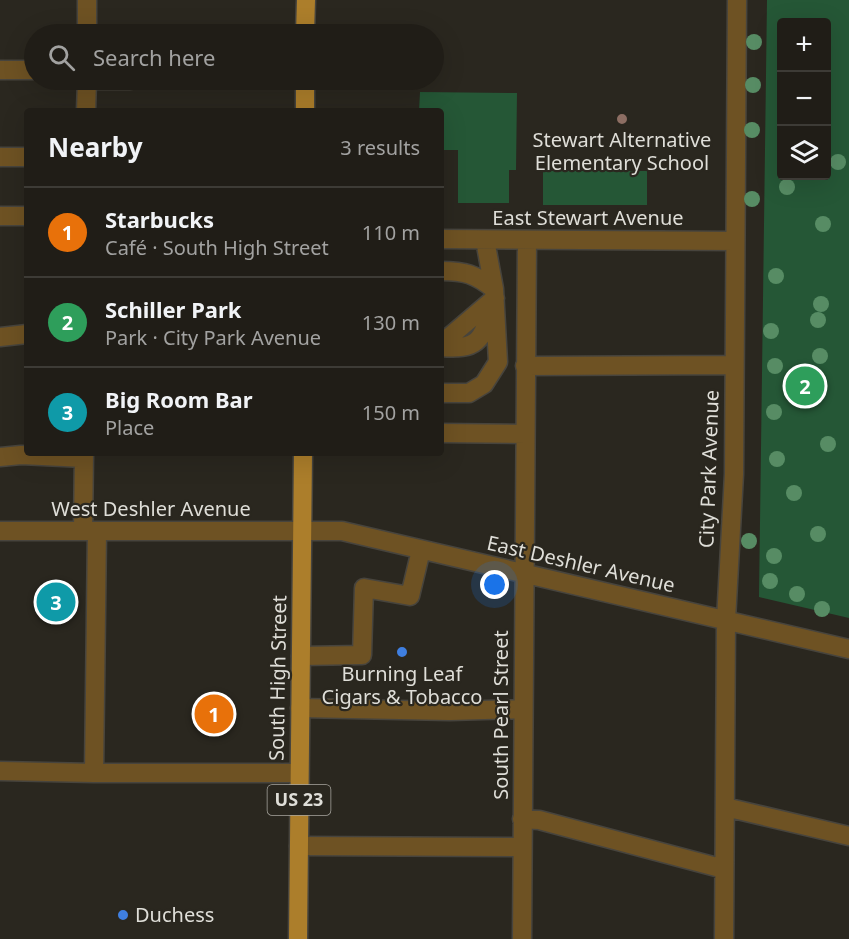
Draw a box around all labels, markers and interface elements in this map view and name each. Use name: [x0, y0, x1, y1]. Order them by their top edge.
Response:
map controls: [777, 18, 831, 180]
button: +: [777, 18, 831, 72]
search box: [24, 24, 444, 90]
icon: search: [45, 41, 78, 74]
text: Search here: [93, 42, 215, 72]
button: −: [777, 72, 831, 126]
marker: Stewart Alternative Elementary School: [615, 112, 629, 126]
place label: Stewart Alternative Elementary School: [533, 126, 711, 176]
button: layers: [777, 126, 831, 180]
text: Nearby: [48, 129, 143, 165]
text: 3 results: [340, 134, 420, 161]
text: Starbucks: [105, 204, 214, 234]
street label: East Stewart Avenue: [492, 204, 684, 231]
text: 1: [62, 219, 73, 246]
text: 110 m: [362, 219, 420, 246]
text: Café · South High Street: [105, 234, 329, 261]
text: Schiller Park: [105, 294, 241, 324]
text: 2: [62, 309, 73, 336]
text: 130 m: [362, 309, 420, 336]
text: Park · City Park Avenue: [105, 324, 321, 351]
pin: 2: [786, 364, 824, 408]
text: Big Room Bar: [105, 384, 253, 414]
street label: City Park Avenue: [692, 390, 725, 548]
text: 3: [62, 399, 73, 426]
text: 150 m: [362, 399, 420, 426]
text: Place: [105, 414, 154, 441]
street label: West Deshler Avenue: [51, 495, 251, 522]
street label: East Deshler Avenue: [484, 529, 678, 598]
your location: [480, 570, 509, 599]
pin: 3: [36, 580, 76, 624]
street label: South High Street: [263, 595, 292, 761]
street label: South Pearl Street: [487, 630, 514, 800]
marker: Burning Leaf Cigars & Tobacco: [395, 645, 409, 659]
place label: Burning Leaf Cigars & Tobacco: [322, 660, 482, 710]
pin: 1: [194, 692, 234, 736]
road number: US 23: [268, 785, 330, 815]
place label: Duchess: [135, 901, 214, 928]
marker: Duchess: [116, 908, 130, 922]

